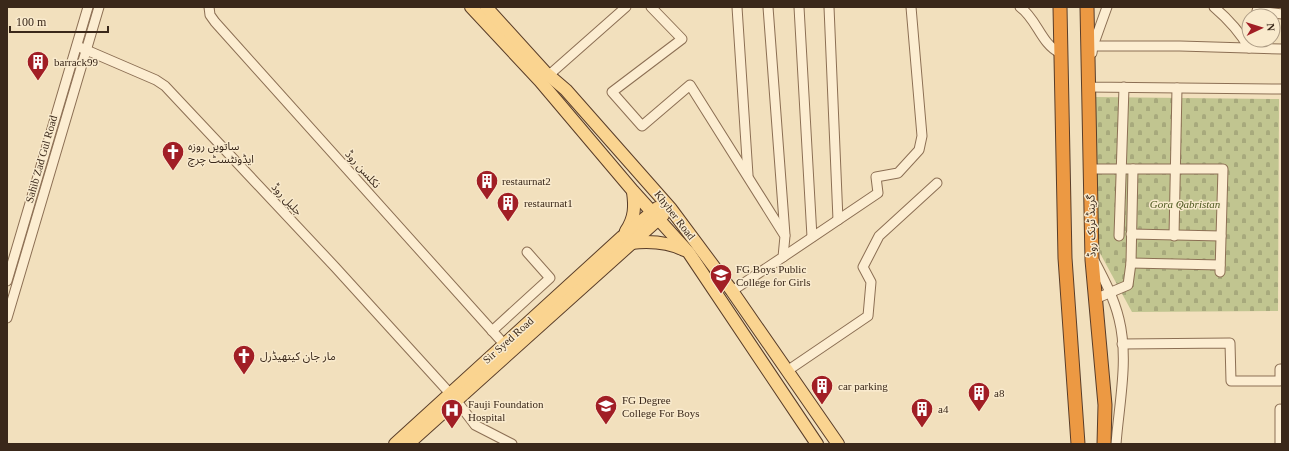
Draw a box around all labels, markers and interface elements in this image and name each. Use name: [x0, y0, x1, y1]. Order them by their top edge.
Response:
scale bar: [10, 8, 108, 34]
north arrow: [1241, 8, 1281, 48]
text: 100 m: [16, 15, 47, 29]
text: N: [1265, 23, 1277, 32]
building icon: barrack99: [25, 49, 51, 82]
place label: barrack99: [54, 56, 98, 68]
street label: Sahib Zad Gul Road: [23, 114, 59, 204]
church icon: ساتویں روزہ ایڈونٹسٹ چرچ: [160, 139, 186, 172]
place label: ساتویں روزہ ایڈونٹسٹ چرچ: [188, 140, 254, 167]
street label: نکلسن روڈ: [342, 148, 383, 191]
building icon: restaurnat2: [474, 168, 500, 201]
place label: restaurnat2: [502, 175, 551, 187]
street label: جلیل روڈ: [269, 180, 305, 218]
street label: Khyber Road: [652, 188, 698, 242]
building icon: restaurnat1: [495, 190, 521, 223]
street label: گرینڈ ٹرنک روڈ: [1084, 194, 1099, 257]
place label: restaurnat1: [524, 197, 573, 209]
park label: Gora Qabristan: [1150, 198, 1221, 210]
school or university icon: FG Boys Public College for Girls: [708, 262, 734, 295]
place label: FG Boys Public College for Girls: [736, 263, 811, 288]
street label: Sir Syed Road: [480, 314, 536, 366]
church icon: مار جان کیتھیڈرل: [231, 343, 257, 376]
place label: مار جان کیتھیڈرل: [260, 350, 336, 363]
building icon: car parking: [809, 373, 835, 406]
place label: car parking: [838, 380, 888, 392]
building icon: a8: [966, 380, 992, 413]
place label: a8: [994, 387, 1005, 399]
school or university icon: FG Degree College For Boys: [593, 393, 619, 426]
place label: FG Degree College For Boys: [622, 394, 700, 419]
building icon: a4: [909, 396, 935, 429]
hospital icon: Fauji Foundation Hospital: [439, 397, 465, 430]
place label: Fauji Foundation Hospital: [468, 398, 544, 423]
place label: a4: [938, 403, 949, 415]

